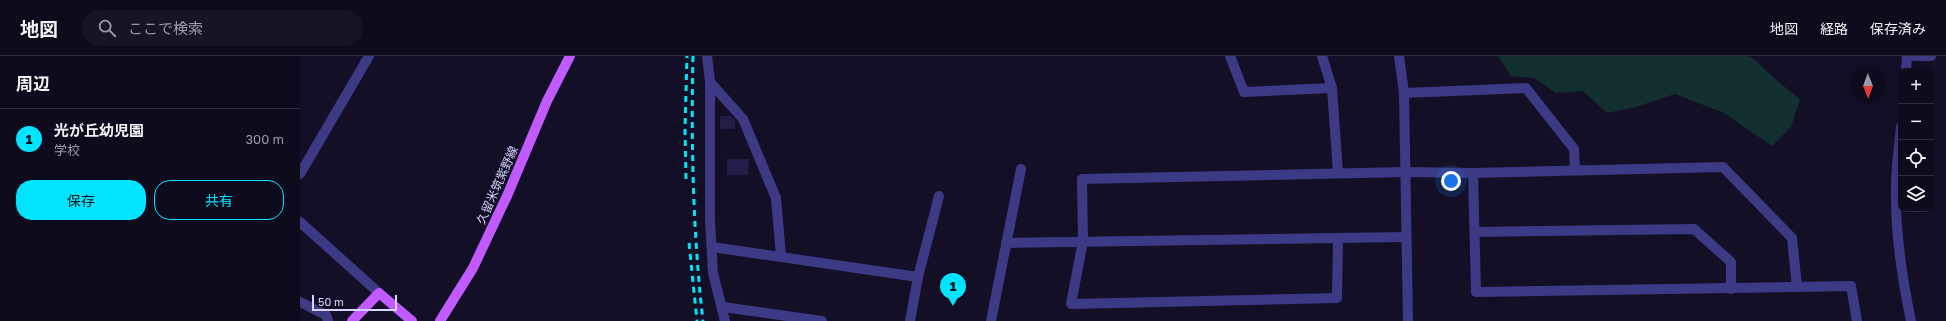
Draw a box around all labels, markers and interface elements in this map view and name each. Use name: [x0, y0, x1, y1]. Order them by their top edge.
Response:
search box: [82, 10, 362, 46]
text: 地図: [20, 17, 58, 40]
icon: search: [96, 17, 118, 39]
text: ここで検索: [128, 19, 203, 37]
text: 地図: [1770, 20, 1798, 37]
text: 経路: [1820, 20, 1848, 37]
text: 保存済み: [1870, 20, 1926, 37]
north arrow: [1850, 68, 1886, 104]
map controls: [1898, 68, 1934, 212]
button: +: [1898, 68, 1934, 104]
text: 周辺: [16, 73, 50, 94]
button: −: [1898, 104, 1934, 140]
text: 光が丘幼児園: [54, 121, 144, 139]
text: 1: [26, 131, 32, 147]
text: 300 m: [246, 131, 284, 147]
button: locate: [1898, 140, 1934, 176]
text: 学校: [54, 142, 80, 158]
street label: 久留米筑紫野線: [473, 144, 521, 226]
your location: [1441, 171, 1461, 191]
button: layers: [1898, 176, 1934, 212]
button: 保存: [16, 180, 146, 220]
button: 共有: [154, 180, 284, 220]
pin: 1: [940, 273, 966, 306]
scale bar: [312, 293, 397, 312]
text: 50 m: [318, 295, 344, 308]

